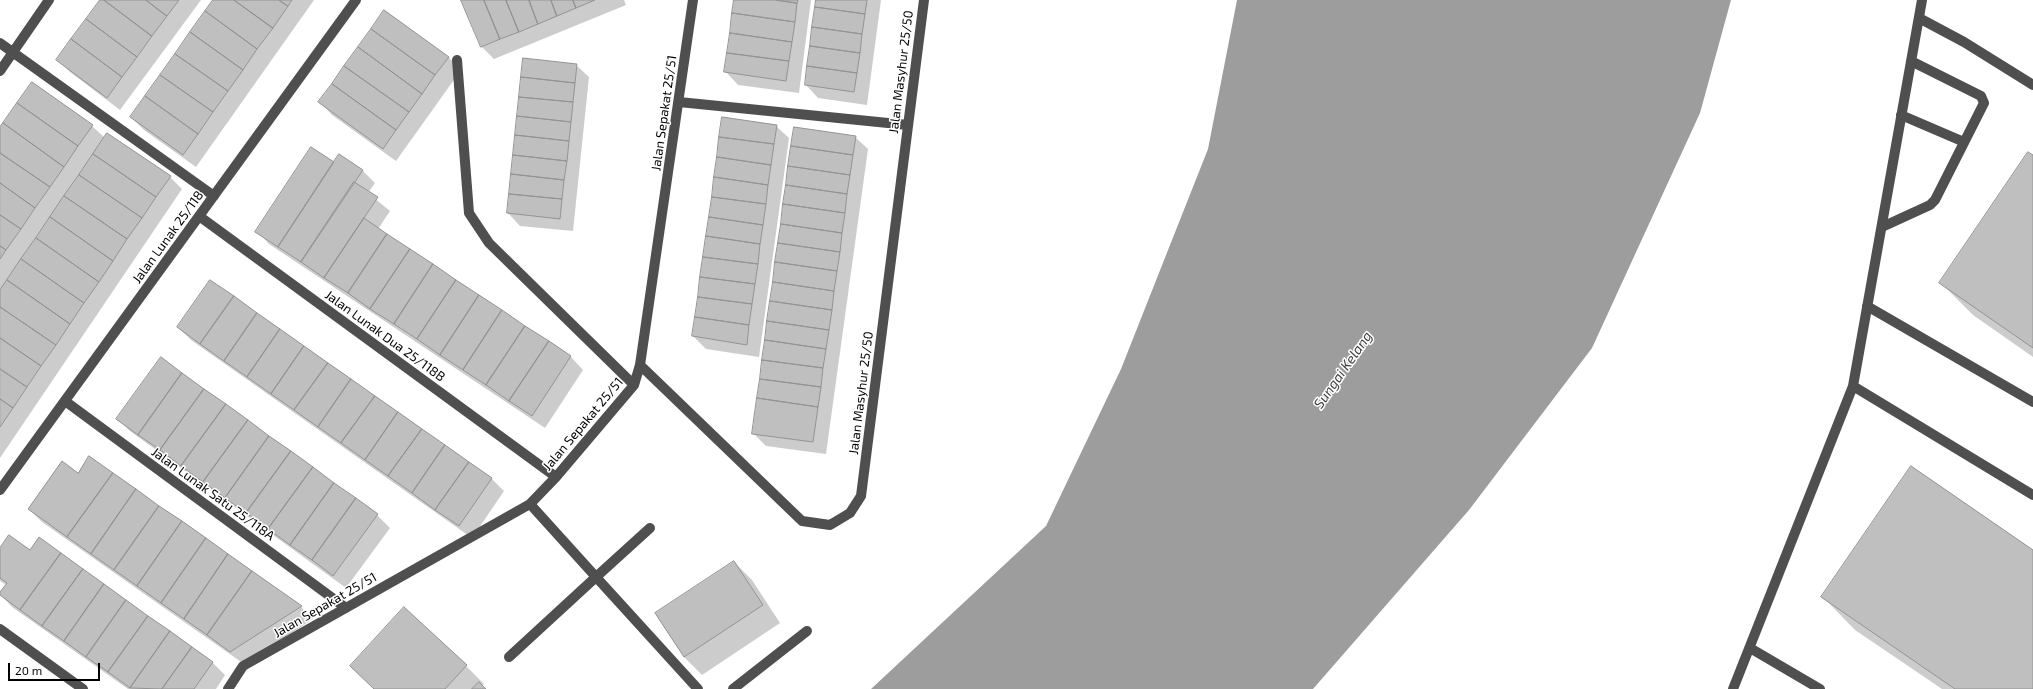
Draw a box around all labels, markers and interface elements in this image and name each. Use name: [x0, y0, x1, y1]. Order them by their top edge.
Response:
street label: Jalan Masyhur 25/50: [886, 10, 916, 134]
street label: Jalan Sepakat 25/51: [648, 54, 680, 172]
street label: Jalan Lunak 25/118: [129, 188, 207, 286]
street label: Jalan Lunak Dua 25/118B: [322, 287, 448, 385]
water label: Sungai Kelang: [1310, 328, 1376, 412]
street label: Jalan Masyhur 25/50: [846, 331, 876, 455]
street label: Jalan Sepakat 25/51: [540, 374, 626, 474]
street label: Jalan Lunak Satu 25/118A: [148, 444, 278, 544]
street label: Jalan Sepakat 25/51: [271, 569, 379, 641]
scale bar: [10, 655, 102, 681]
text: 20 m: [15, 663, 42, 677]

